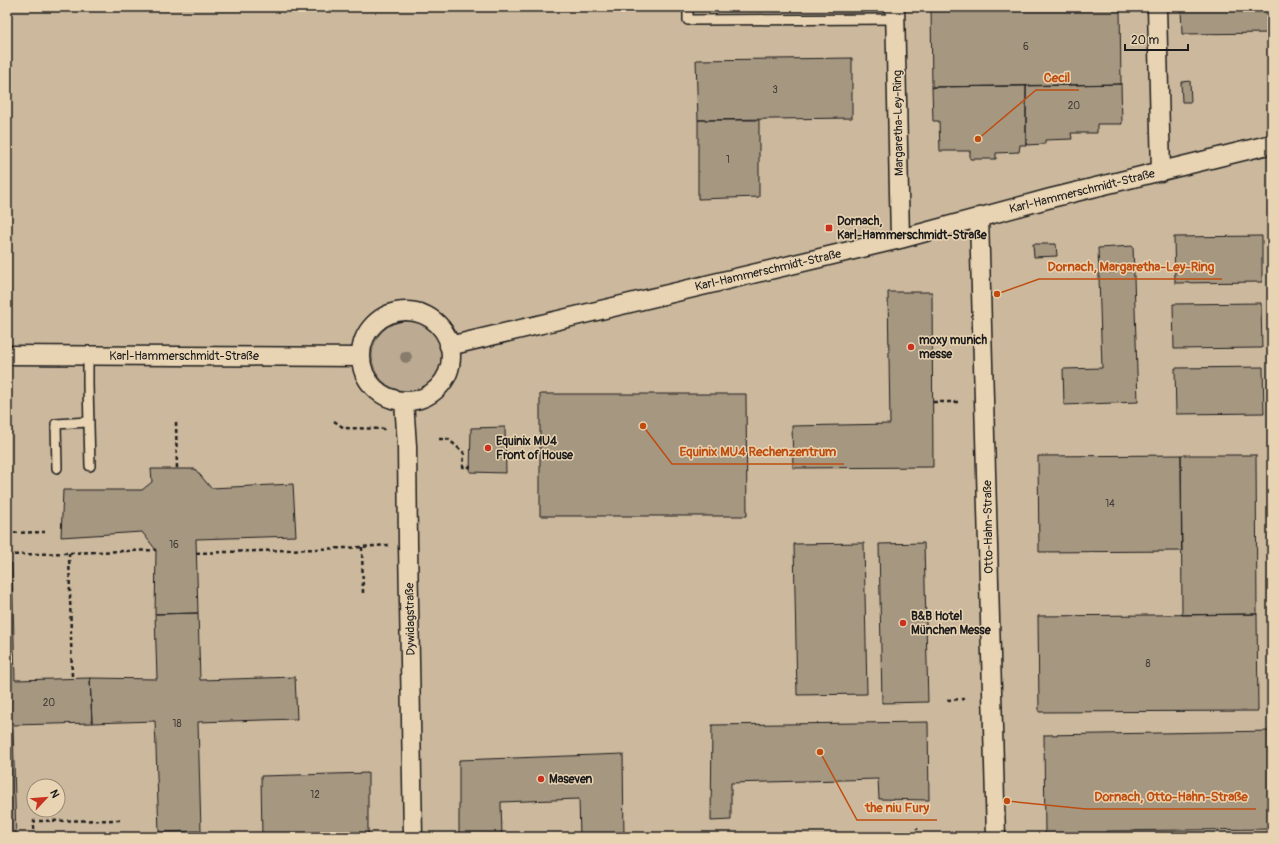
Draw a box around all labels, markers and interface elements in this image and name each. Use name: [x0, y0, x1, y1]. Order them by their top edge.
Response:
scale bar: [1125, 26, 1188, 52]
text: 20 m: [1131, 33, 1160, 48]
house number: 6: [1023, 41, 1029, 53]
callout: Cecil: [1036, 65, 1079, 90]
street label: Margaretha-Ley-Ring: [890, 70, 907, 176]
text: Cecil: [1044, 70, 1070, 86]
house number: 3: [772, 84, 778, 96]
house number: 20: [1068, 100, 1080, 112]
house number: 1: [726, 154, 730, 166]
street label: Karl-Hammerschmidt-Straße: [1008, 166, 1157, 217]
place label: Dornach, Karl-Hammerschmidt-Straße: [837, 214, 988, 243]
marker: Dornach, Karl-Hammerschmidt-Straße: [824, 223, 834, 233]
street label: Karl-Hammerschmidt-Straße: [694, 246, 843, 295]
callout: Dornach, Margaretha-Ley-Ring: [1039, 254, 1222, 279]
text: Dornach, Margaretha-Ley-Ring: [1048, 259, 1215, 275]
place label: moxy munich messe: [919, 333, 987, 362]
marker: moxy munich messe: [906, 342, 916, 352]
street label: Karl-Hammerschmidt-Straße: [109, 349, 259, 364]
place label: Equinix MU4 Front of House: [496, 434, 574, 463]
callout: Equinix MU4 Rechenzentrum: [672, 439, 844, 464]
marker: Equinix MU4 Front of House: [483, 443, 493, 453]
text: Equinix MU4 Rechenzentrum: [680, 444, 837, 460]
street label: Otto-Hahn-Straße: [980, 480, 997, 574]
house number: 14: [1105, 498, 1115, 510]
house number: 16: [169, 539, 179, 551]
street label: Dywidagstraße: [402, 582, 419, 656]
place label: B&B Hotel München Messe: [911, 609, 992, 638]
marker: B&B Hotel München Messe: [898, 618, 908, 628]
house number: 8: [1145, 658, 1151, 670]
house number: 20: [43, 697, 55, 709]
house number: 18: [173, 718, 181, 730]
place label: Maseven: [549, 772, 593, 787]
marker: Maseven: [536, 774, 546, 784]
north arrow: [26, 778, 66, 818]
callout: Dornach, Otto-Hahn-Straße: [1086, 784, 1256, 809]
text: N: [47, 788, 62, 801]
house number: 12: [310, 789, 320, 801]
text: Dornach, Otto-Hahn-Straße: [1094, 789, 1248, 805]
callout: the niu Fury: [857, 795, 937, 820]
text: the niu Fury: [864, 800, 930, 816]

